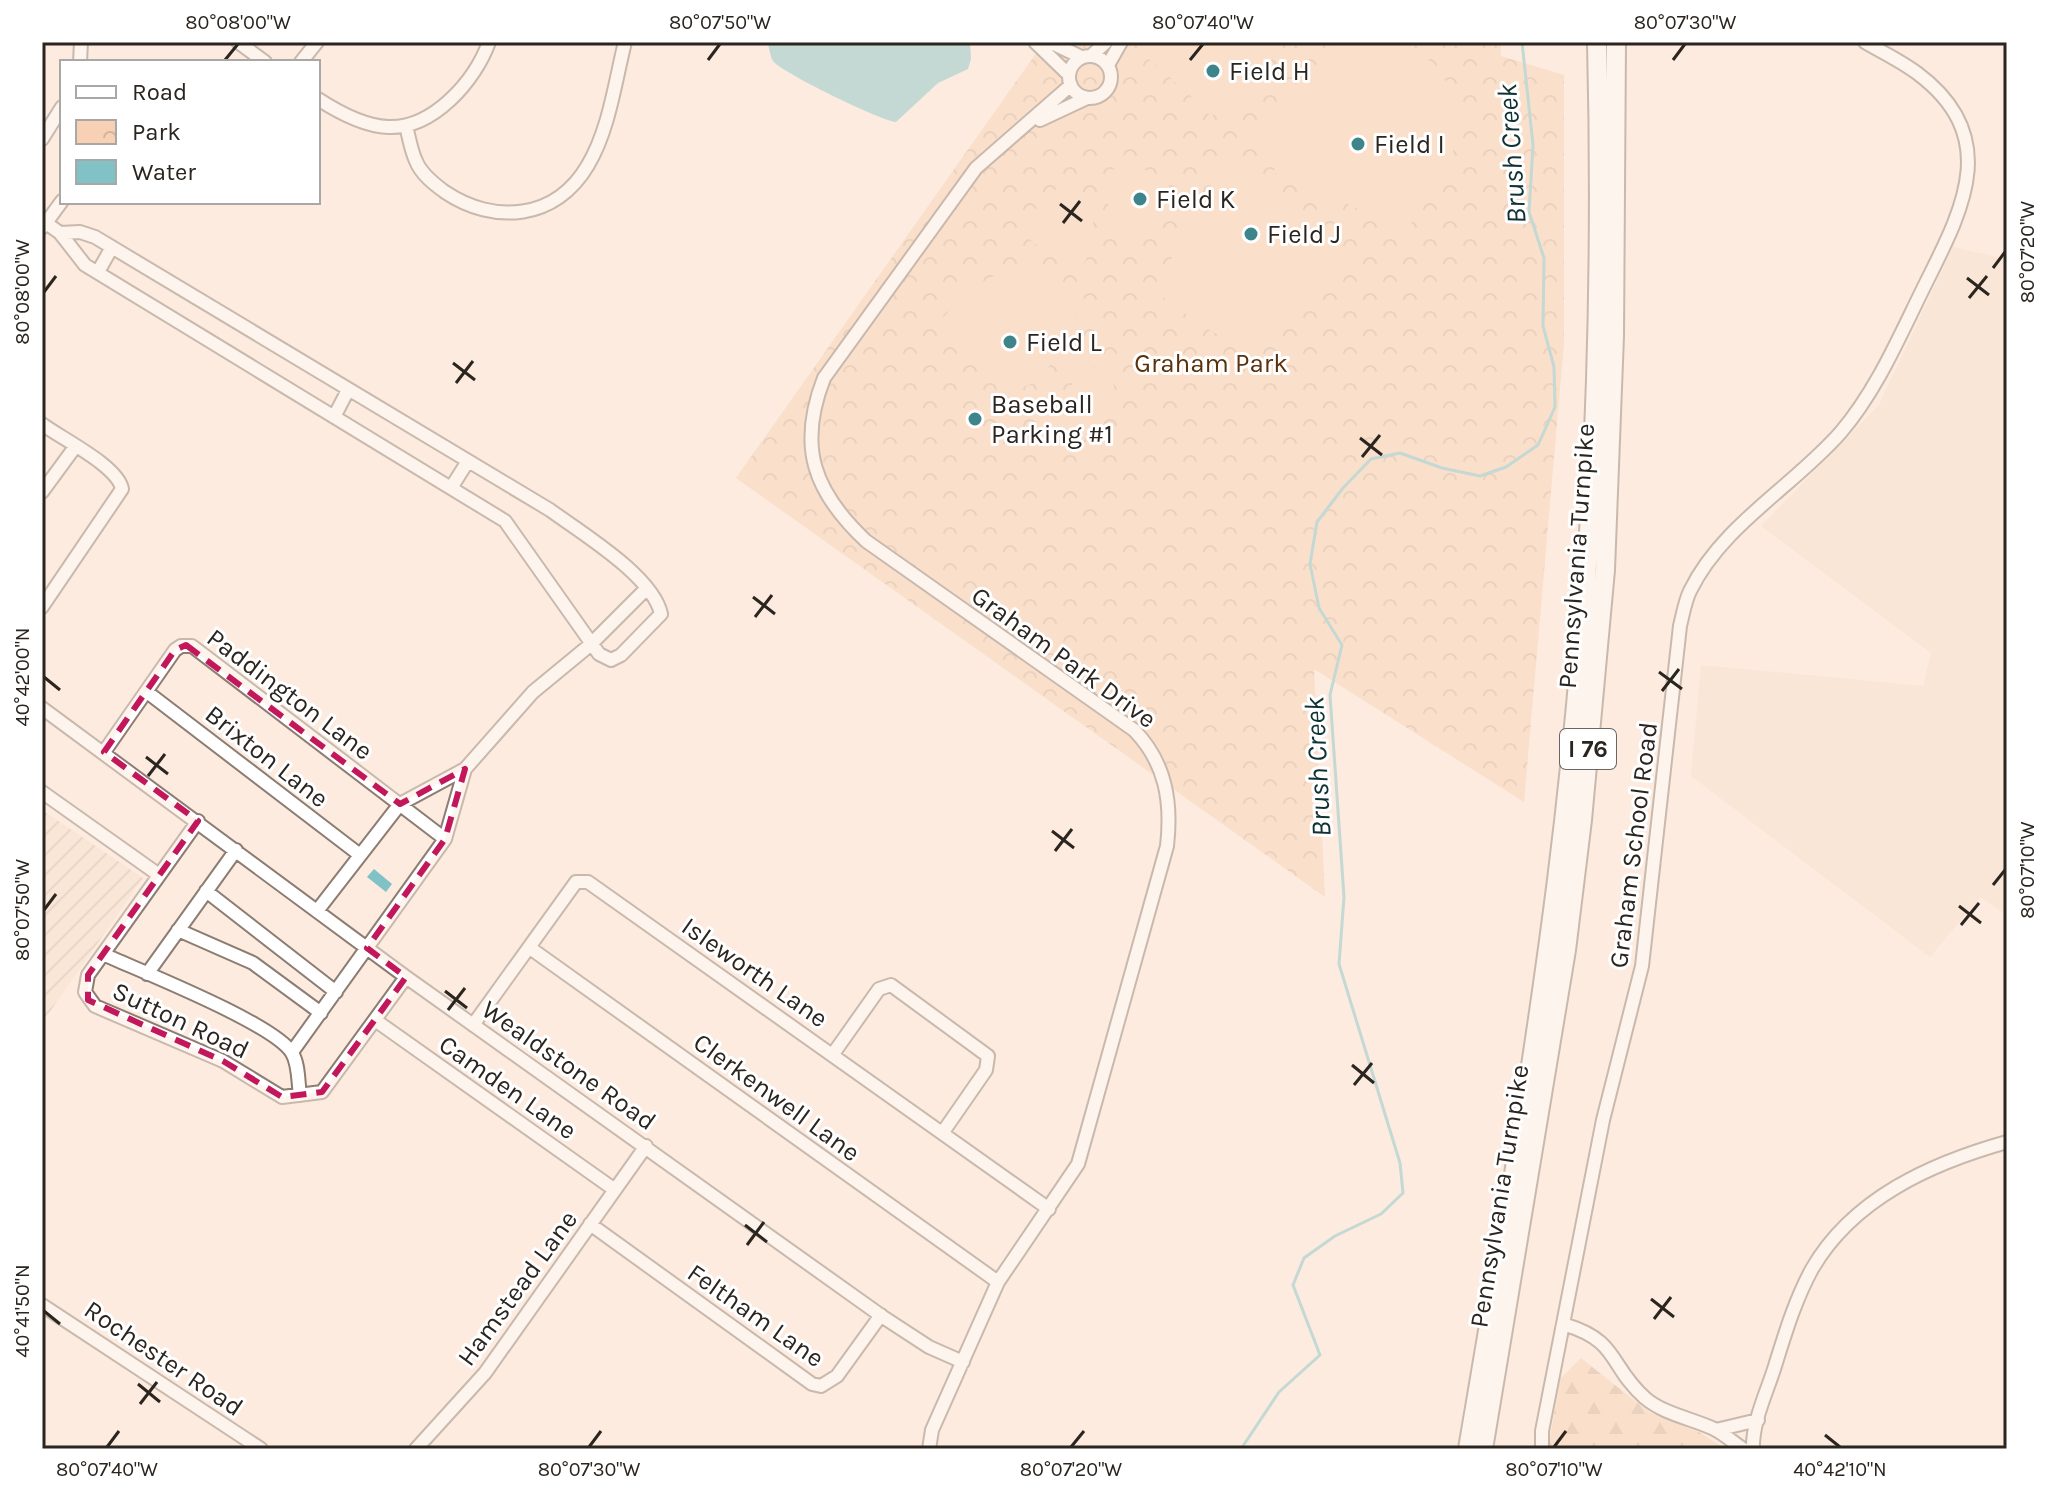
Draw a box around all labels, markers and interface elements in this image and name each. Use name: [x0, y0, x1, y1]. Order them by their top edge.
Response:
text: 80°08'00"W: [185, 11, 291, 34]
text: 80°07'50"W: [669, 11, 771, 34]
text: 80°07'40"W: [1152, 11, 1254, 34]
text: 80°07'30"W: [1634, 11, 1736, 34]
place label: Field H: [1229, 56, 1310, 87]
legend: [60, 60, 320, 204]
marker: Field H: [1204, 62, 1222, 80]
text: Road: [132, 78, 187, 106]
water label: Brush Creek: [1490, 82, 1533, 225]
text: Park: [132, 118, 181, 146]
place label: Field I: [1374, 129, 1445, 160]
marker: Field I: [1349, 135, 1367, 153]
text: Water: [132, 158, 196, 186]
place label: Field K: [1156, 184, 1236, 215]
marker: Field K: [1131, 190, 1149, 208]
text: 80°07'20"W: [2016, 201, 2039, 303]
place label: Field J: [1267, 219, 1341, 250]
marker: Field J: [1242, 225, 1260, 243]
text: 80°08'00"W: [11, 239, 34, 345]
place label: Field L: [1026, 327, 1102, 358]
marker: Field L: [1001, 333, 1019, 351]
park label: Graham Park: [1134, 348, 1288, 379]
place label: Baseball Parking #1: [991, 389, 1113, 450]
marker: Baseball Parking #1: [966, 410, 984, 428]
street label: Pennsylvania Turnpike: [1552, 422, 1601, 690]
street label: Graham Park Drive: [965, 580, 1162, 735]
street label: Paddington Lane: [201, 622, 378, 767]
text: 40°42'00"N: [11, 628, 34, 726]
water label: Brush Creek: [1297, 695, 1338, 838]
street label: Brixton Lane: [199, 699, 335, 814]
street label: Graham School Road: [1603, 720, 1664, 970]
road number: I 76: [1560, 729, 1616, 769]
text: 80°07'10"W: [2016, 821, 2039, 919]
text: 80°07'50"W: [11, 859, 34, 961]
street label: Isleworth Lane: [676, 911, 834, 1034]
street label: Sutton Road: [108, 975, 254, 1066]
street label: Wealdstone Road: [476, 994, 662, 1137]
street label: Clerkenwell Lane: [687, 1027, 866, 1168]
street label: Camden Lane: [433, 1029, 582, 1146]
street label: Pennsylvania Turnpike: [1463, 1062, 1536, 1330]
street label: Hamstead Lane: [451, 1205, 584, 1372]
street label: Feltham Lane: [682, 1257, 830, 1374]
text: 40°41'50"N: [11, 1264, 34, 1358]
street label: Rochester Road: [78, 1294, 249, 1423]
text: 80°07'40"W: [56, 1458, 158, 1481]
text: 80°07'30"W: [538, 1458, 640, 1481]
text: 80°07'20"W: [1020, 1458, 1122, 1481]
text: 80°07'10"W: [1505, 1458, 1603, 1481]
text: 40°42'10"N: [1793, 1458, 1887, 1481]

